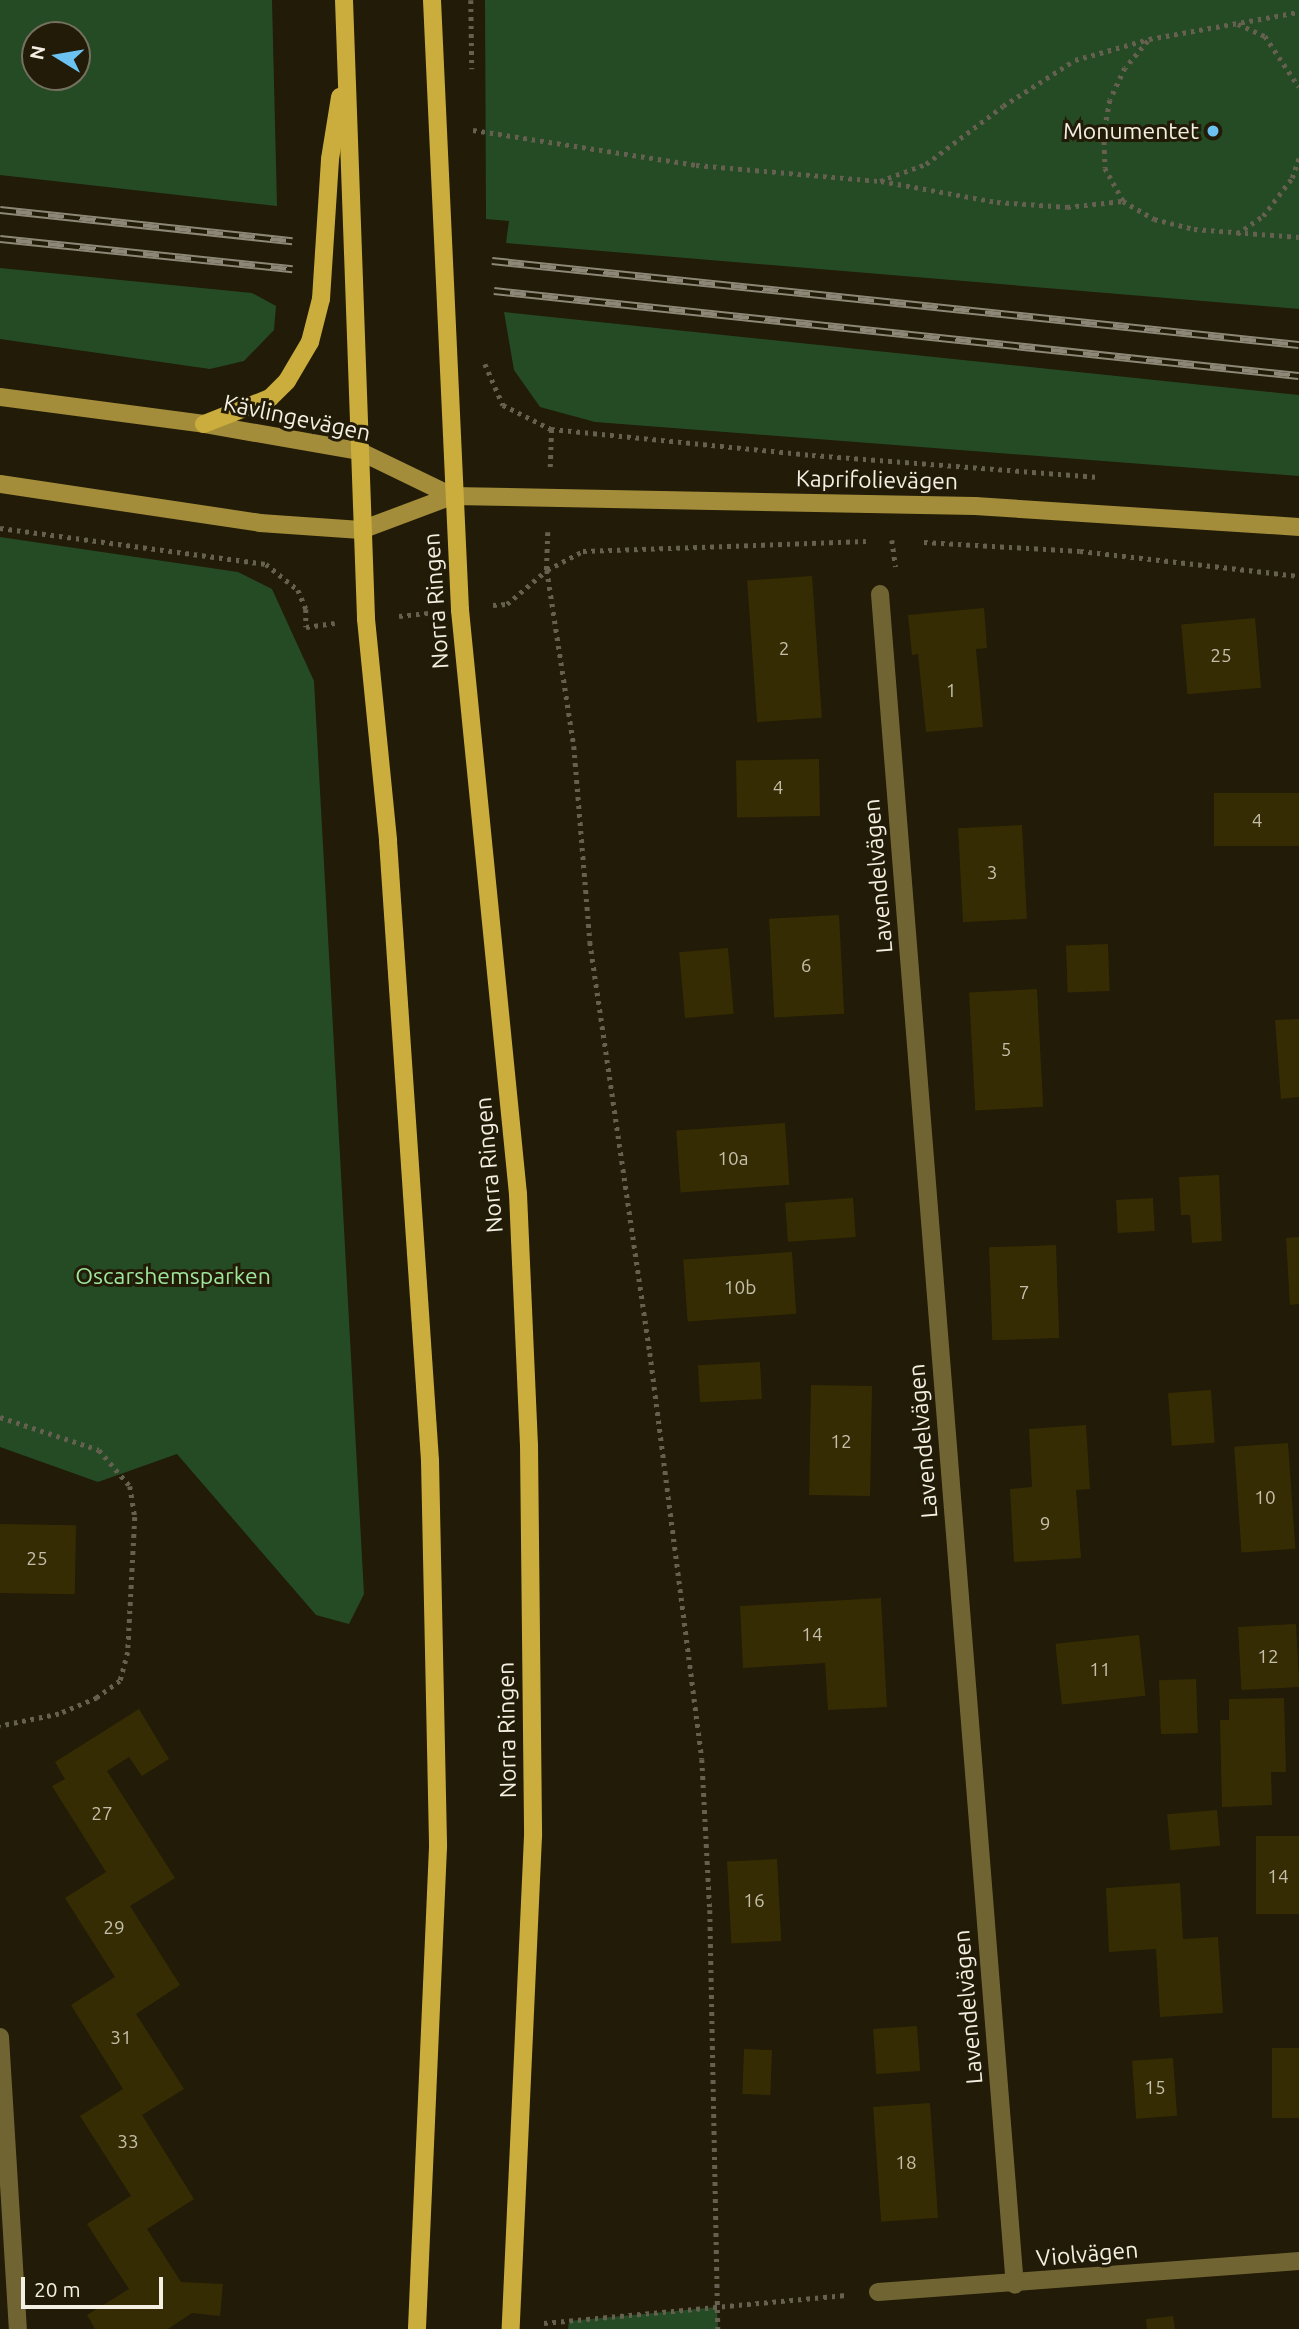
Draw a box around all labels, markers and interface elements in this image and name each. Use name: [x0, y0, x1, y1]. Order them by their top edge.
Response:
north arrow: [21, 21, 91, 91]
text: N: [25, 43, 50, 61]
place label: Monumentet: [1063, 117, 1199, 145]
marker: Monumentet: [1205, 123, 1221, 139]
street label: Kävlingevägen: [221, 389, 373, 447]
street label: Kaprifolievägen: [796, 465, 958, 495]
street label: Norra Ringen: [417, 532, 455, 670]
house number: 2: [779, 638, 789, 660]
house number: 25: [1210, 645, 1232, 667]
house number: 1: [946, 680, 956, 702]
house number: 4: [773, 777, 783, 799]
street label: Lavendelvägen: [858, 798, 898, 954]
house number: 4: [1252, 810, 1262, 832]
house number: 3: [987, 862, 997, 884]
house number: 6: [801, 955, 811, 977]
house number: 5: [1001, 1039, 1011, 1061]
street label: Norra Ringen: [469, 1096, 509, 1234]
house number: 10a: [717, 1148, 749, 1170]
park label: Oscarshemsparken: [75, 1262, 271, 1290]
house number: 10b: [724, 1277, 756, 1299]
house number: 7: [1019, 1282, 1029, 1304]
street label: Lavendelvägen: [903, 1363, 943, 1519]
house number: 12: [830, 1431, 852, 1453]
house number: 10: [1254, 1487, 1276, 1509]
house number: 9: [1040, 1513, 1050, 1535]
house number: 25: [26, 1548, 48, 1570]
house number: 14: [801, 1624, 823, 1646]
house number: 12: [1257, 1646, 1279, 1668]
house number: 11: [1089, 1659, 1111, 1681]
street label: Norra Ringen: [492, 1662, 522, 1798]
house number: 27: [91, 1803, 113, 1825]
house number: 14: [1267, 1866, 1289, 1888]
house number: 16: [743, 1890, 765, 1912]
house number: 29: [103, 1917, 125, 1939]
street label: Lavendelvägen: [948, 1929, 988, 2085]
house number: 31: [110, 2027, 132, 2049]
house number: 15: [1144, 2077, 1166, 2099]
house number: 33: [117, 2131, 139, 2153]
house number: 18: [895, 2152, 917, 2174]
street label: Violvägen: [1035, 2236, 1139, 2272]
scale bar: [24, 2262, 166, 2306]
text: 20 m: [34, 2277, 81, 2301]

